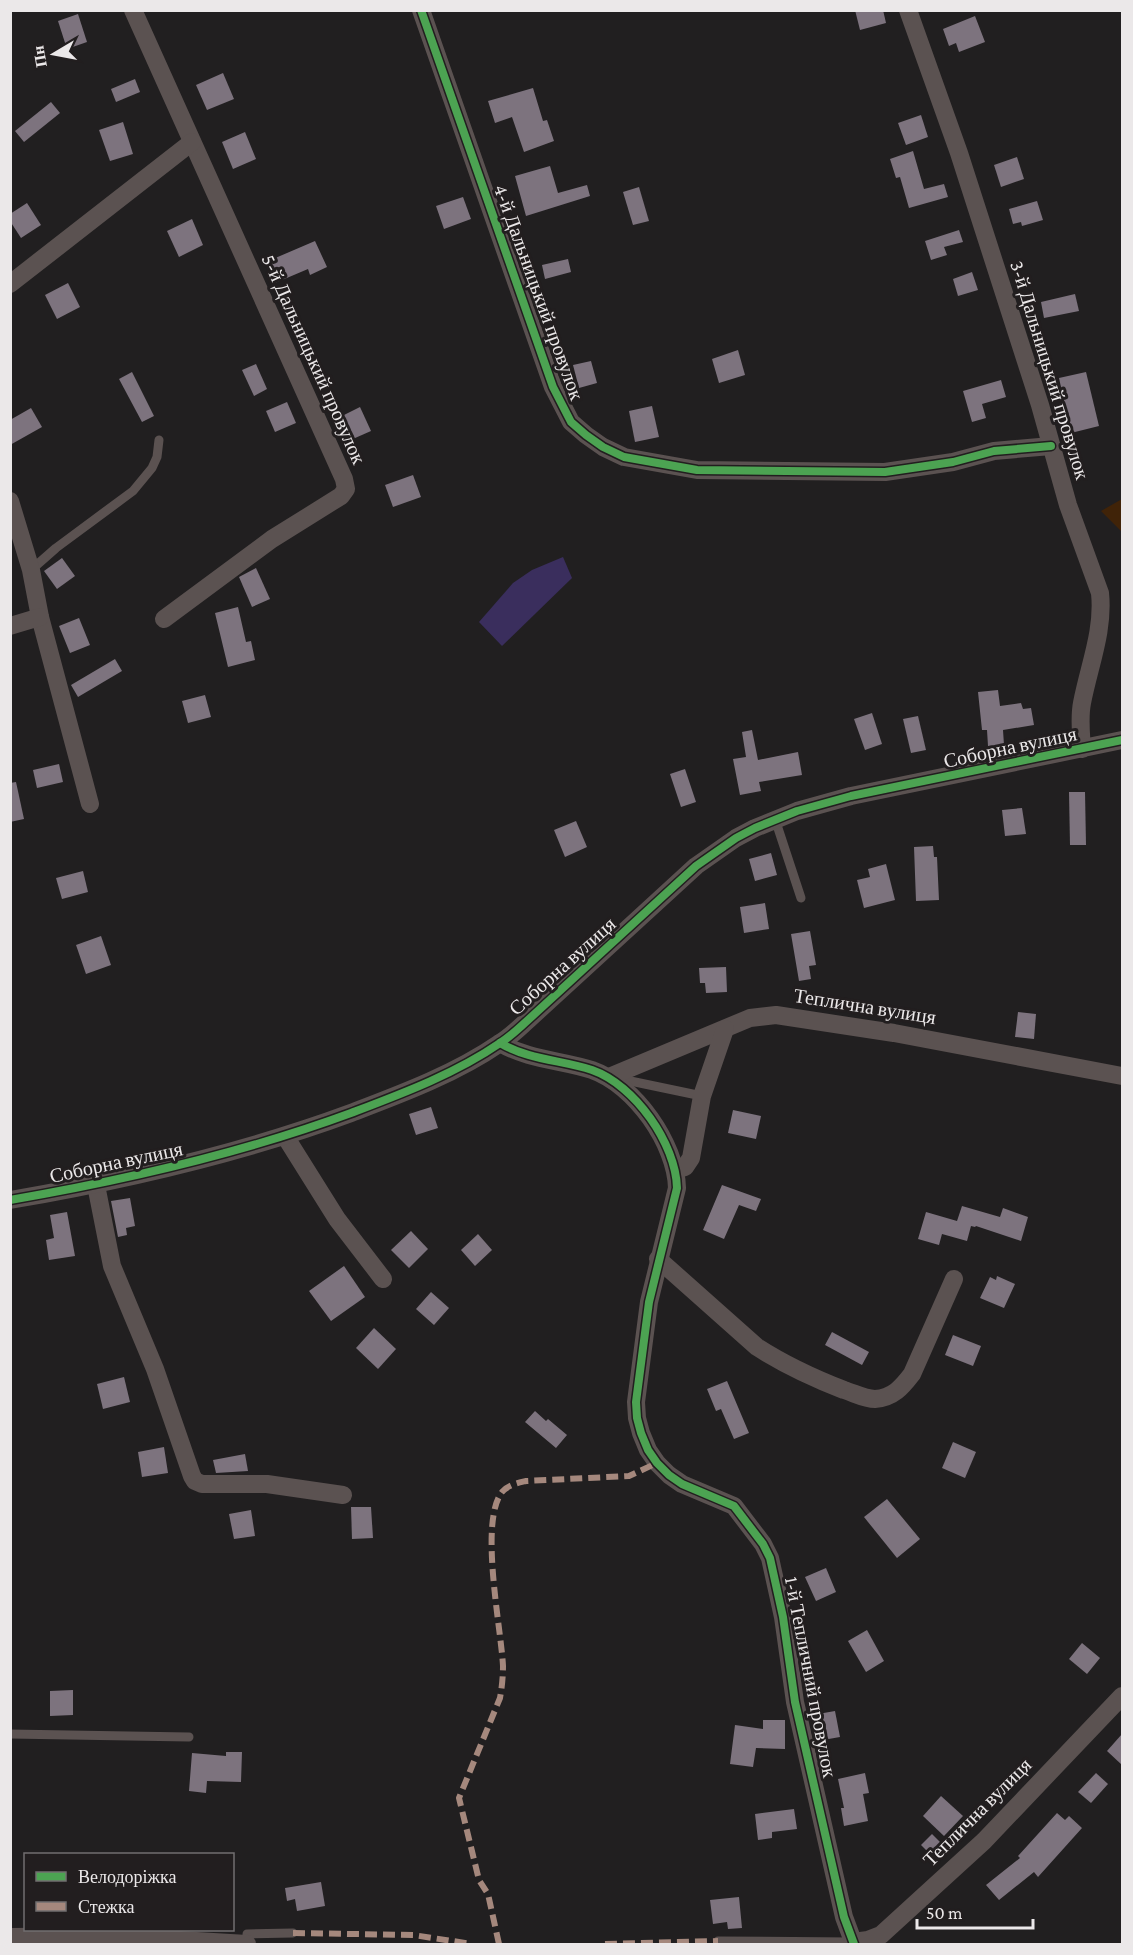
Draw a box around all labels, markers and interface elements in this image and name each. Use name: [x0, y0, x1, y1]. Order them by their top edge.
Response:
north arrow: [24, 24, 84, 84]
text: Пн: [29, 44, 50, 69]
street label: 4-й Дальницький провулок: [489, 181, 588, 404]
street label: 5-й Дальницький провулок: [257, 251, 370, 468]
street label: 3-й Дальницький провулок: [1005, 258, 1094, 483]
street label: Соборна вулиця: [942, 722, 1079, 773]
street label: Соборна вулиця: [504, 913, 620, 1020]
street label: Теплична вулиця: [792, 984, 938, 1029]
street label: Соборна вулиця: [48, 1137, 185, 1188]
street label: 1-й Тепличний провулок: [780, 1575, 841, 1780]
street label: Теплична вулиця: [918, 1753, 1036, 1871]
legend: [24, 1853, 234, 1931]
text: Велодоріжка: [78, 1867, 177, 1887]
scale bar: [917, 1892, 1032, 1930]
text: Стежка: [78, 1897, 135, 1917]
text: 50 m: [926, 1903, 963, 1923]

